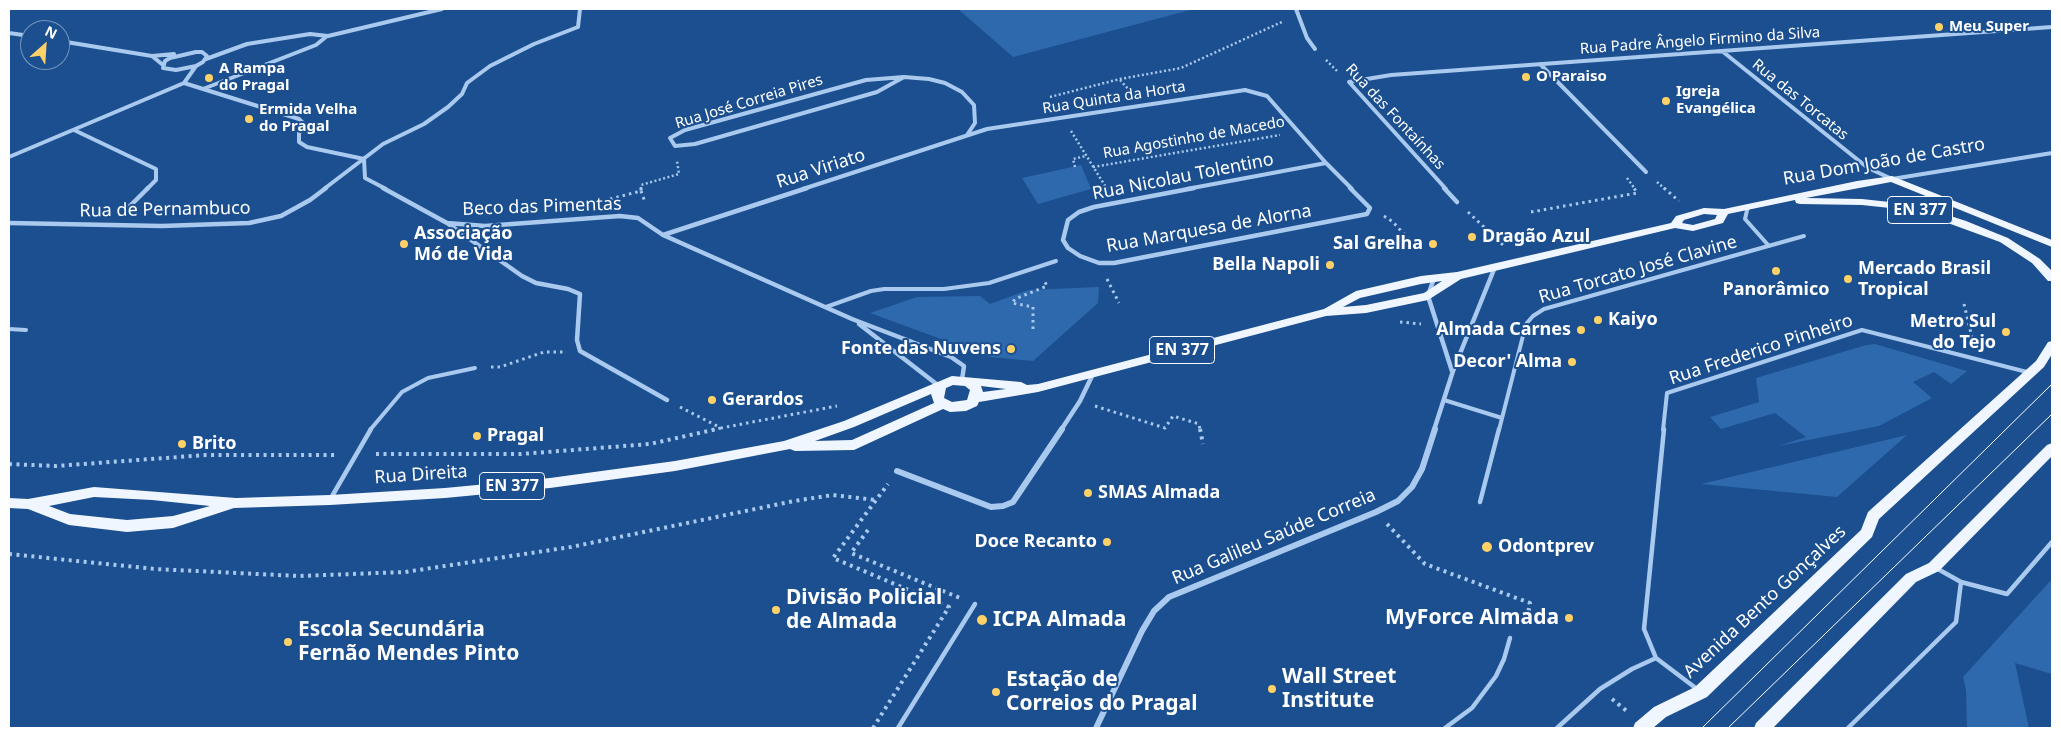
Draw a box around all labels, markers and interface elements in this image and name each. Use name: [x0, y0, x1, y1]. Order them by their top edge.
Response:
place label: Meu Super: [1949, 18, 2029, 36]
north arrow: [20, 20, 70, 70]
text: N: [42, 21, 61, 43]
marker: Meu Super: [1933, 21, 1945, 33]
street label: Rua Padre Ângelo Firmino da Silva: [1579, 24, 1821, 58]
street label: Rua das Torcatas: [1748, 56, 1852, 144]
place label: A Rampa do Pragal: [219, 60, 289, 95]
street label: Rua das Fontaínhas: [1341, 61, 1449, 173]
place label: O Paraiso: [1536, 68, 1607, 86]
street label: Rua José Correia Pires: [673, 71, 825, 133]
marker: O Paraiso: [1520, 71, 1532, 83]
marker: A Rampa do Pragal: [203, 72, 215, 84]
street label: Rua Quinta da Horta: [1041, 78, 1187, 118]
place label: Igreja Evangélica: [1676, 83, 1756, 118]
marker: Igreja Evangélica: [1660, 95, 1672, 107]
place label: Ermida Velha do Pragal: [259, 101, 357, 136]
marker: Ermida Velha do Pragal: [243, 113, 255, 125]
street label: Rua Agostinho de Macedo: [1102, 113, 1286, 163]
street label: Rua Dom João de Castro: [1781, 134, 1987, 190]
street label: Rua Viriato: [774, 144, 868, 194]
street label: Rua Nicolau Tolentino: [1091, 149, 1275, 205]
street label: Beco das Pimentas: [462, 193, 622, 221]
road number: EN 377: [1888, 196, 1952, 224]
street label: Rua de Pernambuco: [79, 198, 251, 222]
street label: Rua Marquesa de Alorna: [1105, 200, 1313, 258]
place label: Associação Mó de Vida: [414, 223, 513, 266]
place label: Dragão Azul: [1482, 226, 1590, 248]
marker: Dragão Azul: [1466, 231, 1478, 243]
street label: Rua Torcato José Clavine: [1536, 231, 1740, 309]
place label: Sal Grelha: [1333, 233, 1423, 255]
marker: Associação Mó de Vida: [398, 238, 410, 250]
marker: Sal Grelha: [1427, 238, 1439, 250]
place label: Bella Napoli: [1212, 254, 1320, 276]
place label: Mercado Brasil Tropical: [1858, 258, 1991, 300]
marker: Bella Napoli: [1324, 259, 1336, 271]
marker: Panorâmico: [1770, 265, 1782, 277]
marker: Mercado Brasil Tropical: [1842, 273, 1854, 285]
place label: Panorâmico: [1723, 279, 1829, 301]
place label: Kaiyo: [1608, 309, 1658, 331]
street label: Rua Frederico Pinheiro: [1666, 310, 1856, 390]
place label: Metro Sul do Tejo: [1910, 311, 1996, 354]
marker: Kaiyo: [1592, 314, 1604, 326]
place label: Almada Carnes: [1436, 319, 1571, 341]
marker: Almada Carnes: [1575, 324, 1587, 336]
marker: Metro Sul do Tejo: [2000, 326, 2012, 338]
road number: EN 377: [1150, 336, 1214, 364]
place label: Fonte das Nuvens: [841, 338, 1001, 360]
marker: Fonte das Nuvens: [1005, 343, 1017, 355]
place label: Decor' Alma: [1453, 351, 1562, 373]
marker: Decor' Alma: [1566, 356, 1578, 368]
place label: Gerardos: [722, 389, 804, 411]
marker: Gerardos: [706, 394, 718, 406]
place label: Pragal: [487, 425, 544, 447]
marker: Pragal: [471, 430, 483, 442]
place label: Brito: [192, 433, 236, 455]
marker: Brito: [176, 438, 188, 450]
street label: Rua Direita: [374, 461, 468, 489]
road number: EN 377: [480, 472, 544, 500]
place label: SMAS Almada: [1098, 482, 1220, 504]
street label: Rua Galileu Saúde Correia: [1169, 484, 1379, 590]
marker: SMAS Almada: [1082, 487, 1094, 499]
street label: Avenida Bento Gonçalves: [1679, 521, 1851, 683]
place label: Doce Recanto: [974, 531, 1097, 553]
marker: Doce Recanto: [1101, 536, 1113, 548]
place label: Odontprev: [1498, 536, 1594, 558]
marker: Odontprev: [1480, 540, 1494, 554]
place label: Divisão Policial de Almada: [786, 585, 942, 635]
marker: Divisão Policial de Almada: [770, 604, 782, 616]
place label: MyForce Almada: [1385, 605, 1559, 631]
place label: ICPA Almada: [993, 607, 1126, 633]
marker: MyForce Almada: [1563, 612, 1575, 624]
marker: ICPA Almada: [975, 613, 989, 627]
place label: Escola Secundária Fernão Mendes Pinto: [298, 617, 519, 667]
marker: Escola Secundária Fernão Mendes Pinto: [282, 636, 294, 648]
place label: Wall Street Institute: [1282, 664, 1396, 714]
place label: Estação de Correios do Pragal: [1006, 667, 1197, 717]
marker: Wall Street Institute: [1266, 683, 1278, 695]
marker: Estação de Correios do Pragal: [990, 686, 1002, 698]

